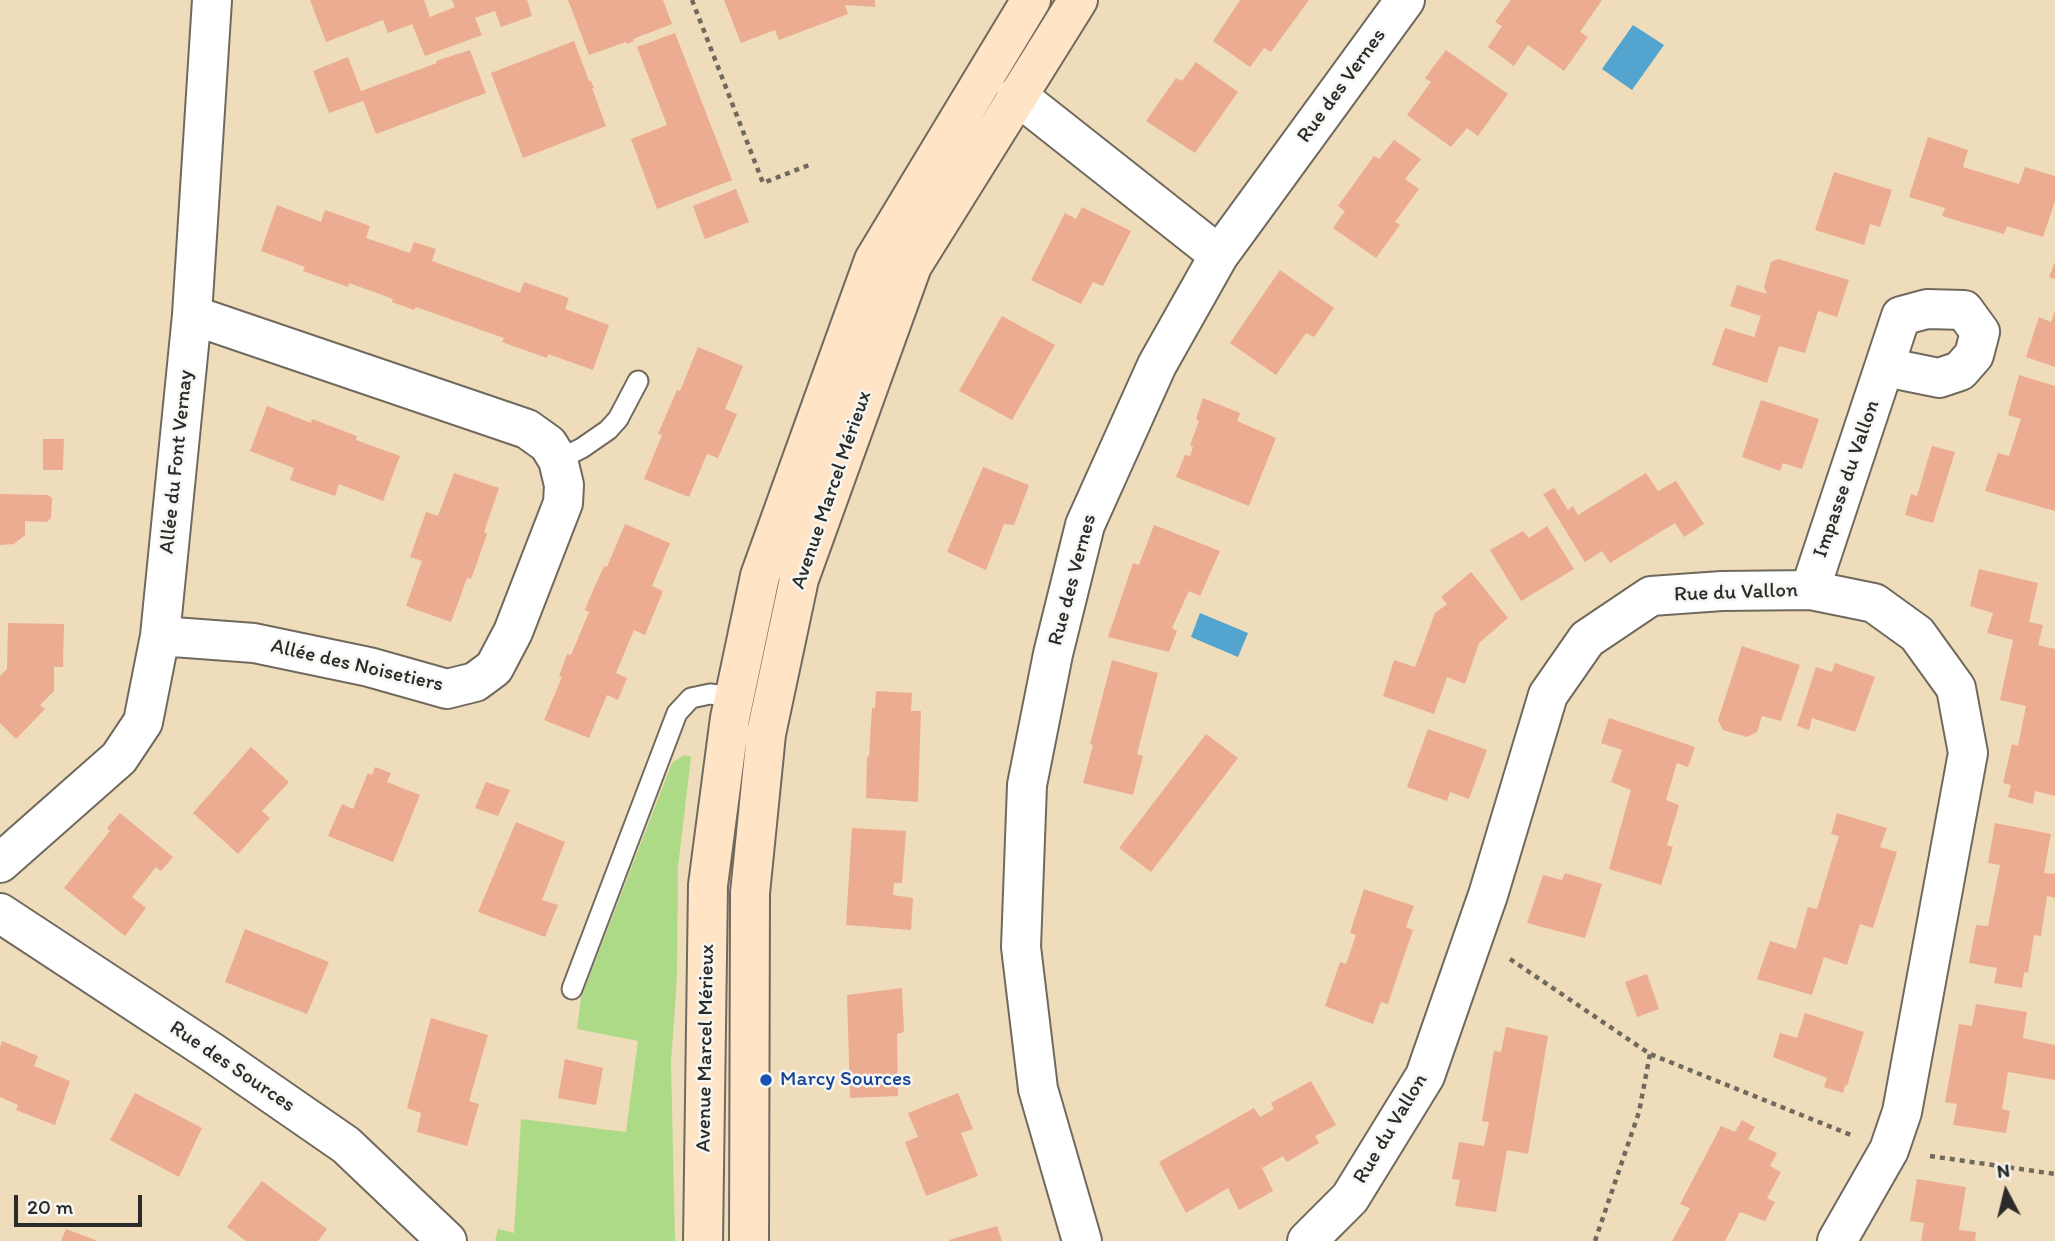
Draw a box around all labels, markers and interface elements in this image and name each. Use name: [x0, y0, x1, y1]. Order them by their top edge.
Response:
street label: Rue des Vernes: [1292, 24, 1392, 148]
street label: Allée du Font Vernay: [155, 369, 199, 555]
street label: Avenue Marcel Mérieux: [786, 387, 878, 593]
street label: Impasse du Vallon: [1808, 397, 1886, 561]
street label: Rue des Vernes: [1043, 512, 1103, 648]
street label: Rue du Vallon: [1674, 578, 1798, 608]
street label: Allée des Noisetiers: [268, 634, 446, 698]
street label: Avenue Marcel Mérieux: [692, 944, 720, 1152]
street label: Rue des Sources: [164, 1016, 300, 1118]
place label: Marcy Sources: [780, 1067, 911, 1093]
street label: Rue du Vallon: [1348, 1069, 1434, 1189]
marker: Marcy Sources: [758, 1072, 774, 1088]
north arrow: [1971, 1157, 2041, 1227]
text: N: [1996, 1158, 2011, 1183]
scale bar: [18, 1182, 145, 1226]
text: 20 m: [27, 1194, 73, 1219]

